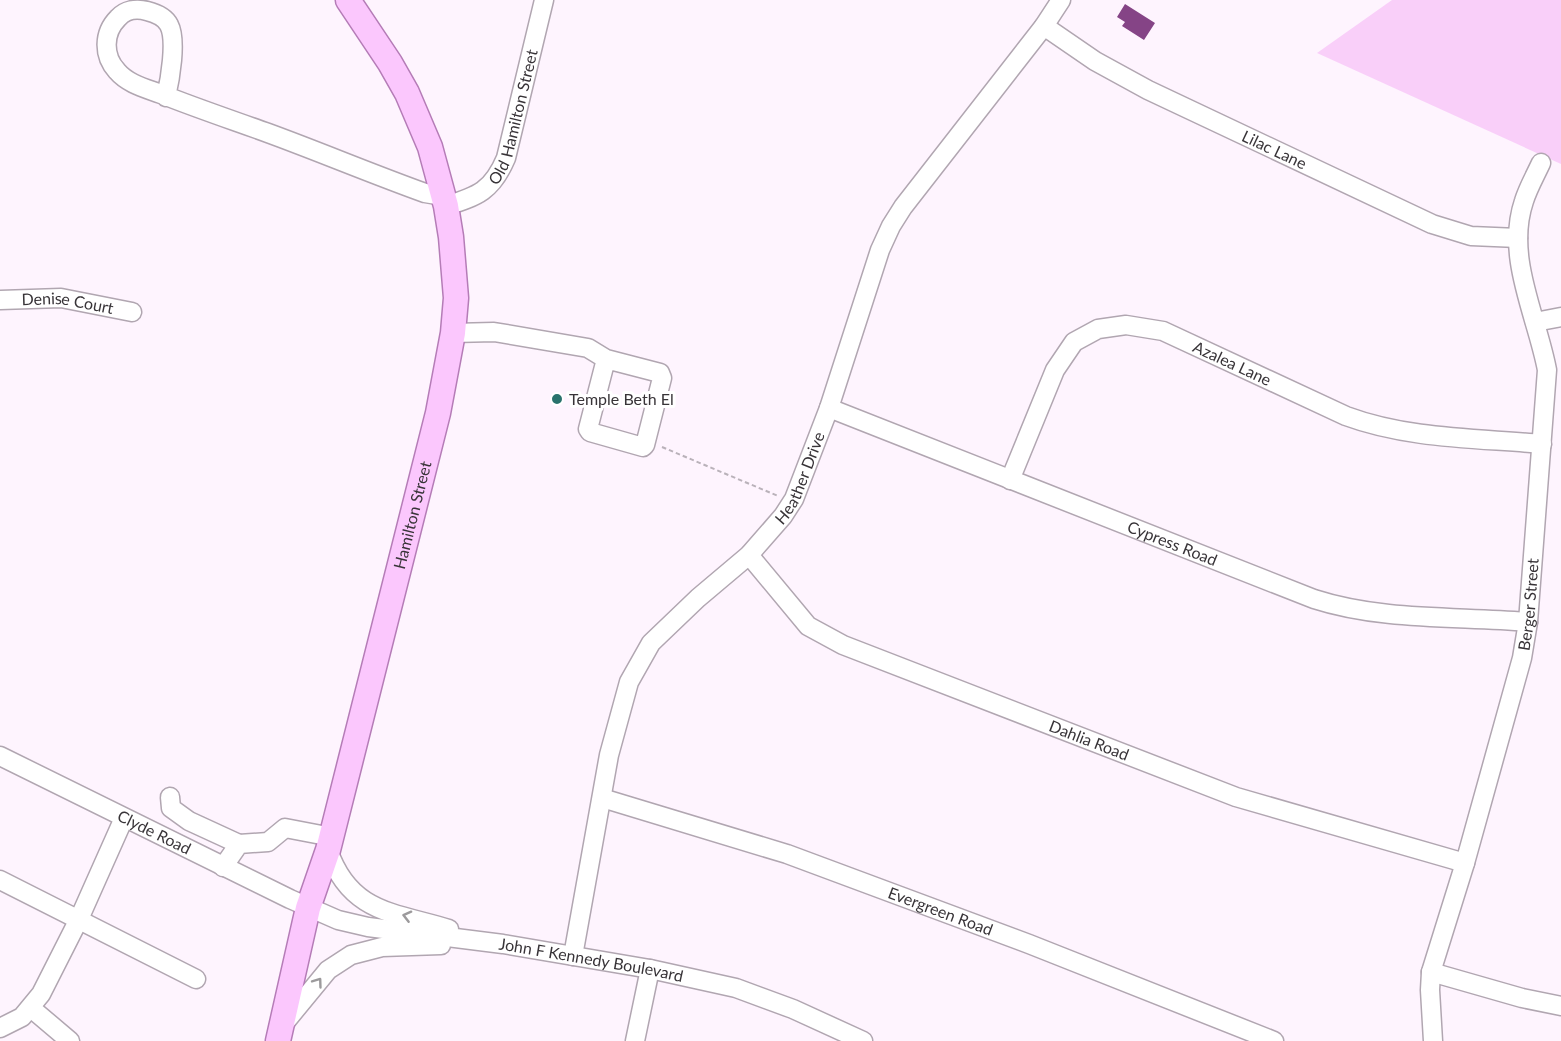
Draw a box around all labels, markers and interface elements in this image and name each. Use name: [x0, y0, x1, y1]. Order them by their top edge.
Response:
street label: Old Hamilton Street: [484, 47, 541, 188]
street label: Lilac Lane: [1239, 126, 1310, 173]
street label: Denise Court: [21, 288, 116, 317]
street label: Azalea Lane: [1190, 336, 1274, 389]
place label: Temple Beth El: [569, 389, 674, 408]
marker: Temple Beth El: [550, 392, 564, 406]
street label: Heather Drive: [770, 429, 828, 528]
street label: Hamilton Street: [389, 459, 435, 571]
street label: Cypress Road: [1125, 516, 1220, 569]
street label: Berger Street: [1513, 557, 1542, 652]
street label: Dahlia Road: [1047, 716, 1132, 764]
street label: Clyde Road: [115, 806, 194, 858]
street label: Evergreen Road: [886, 882, 996, 939]
one-way arrow: [402, 911, 412, 924]
street label: John F Kennedy Boulevard: [498, 934, 685, 985]
one-way arrow: [311, 978, 322, 989]

